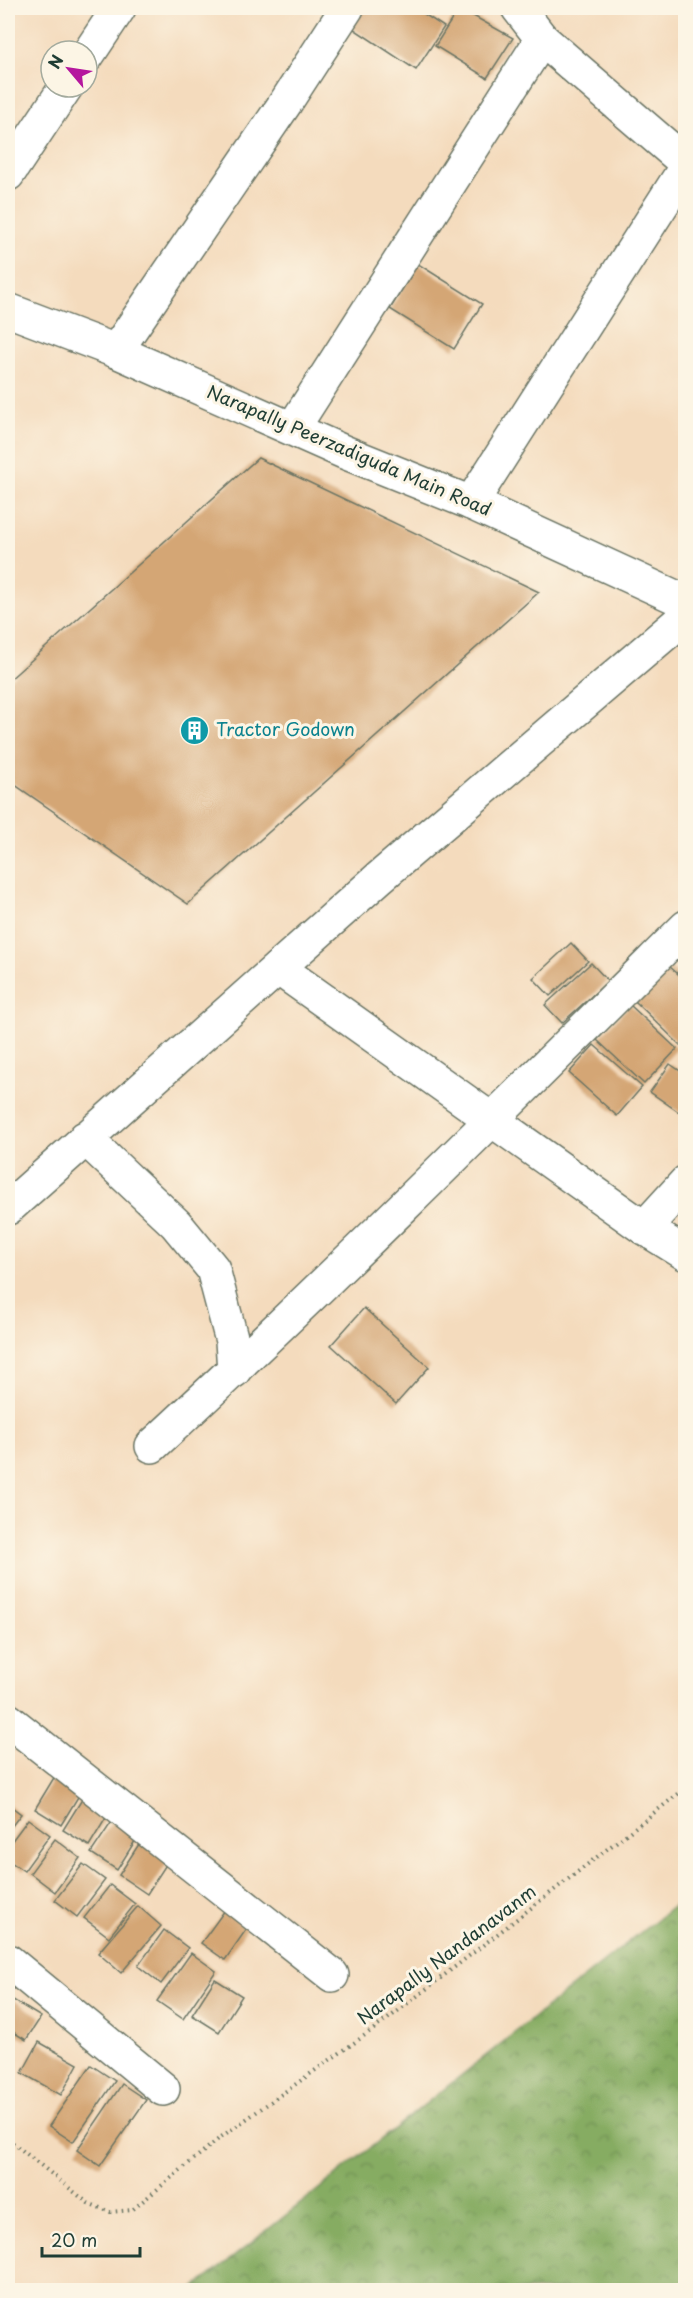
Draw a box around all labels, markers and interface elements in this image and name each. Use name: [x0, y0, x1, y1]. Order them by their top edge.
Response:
north arrow: [39, 39, 99, 99]
text: N: [41, 50, 69, 73]
street label: Narapally Peerzadiguda Main Road: [203, 377, 496, 522]
building icon: Tractor Godown: [179, 714, 211, 746]
place label: Tractor Godown: [216, 715, 355, 742]
street label: Narapally Nandanavanm: [351, 1877, 541, 2030]
scale bar: [42, 2220, 140, 2258]
text: 20 m: [51, 2226, 97, 2253]

